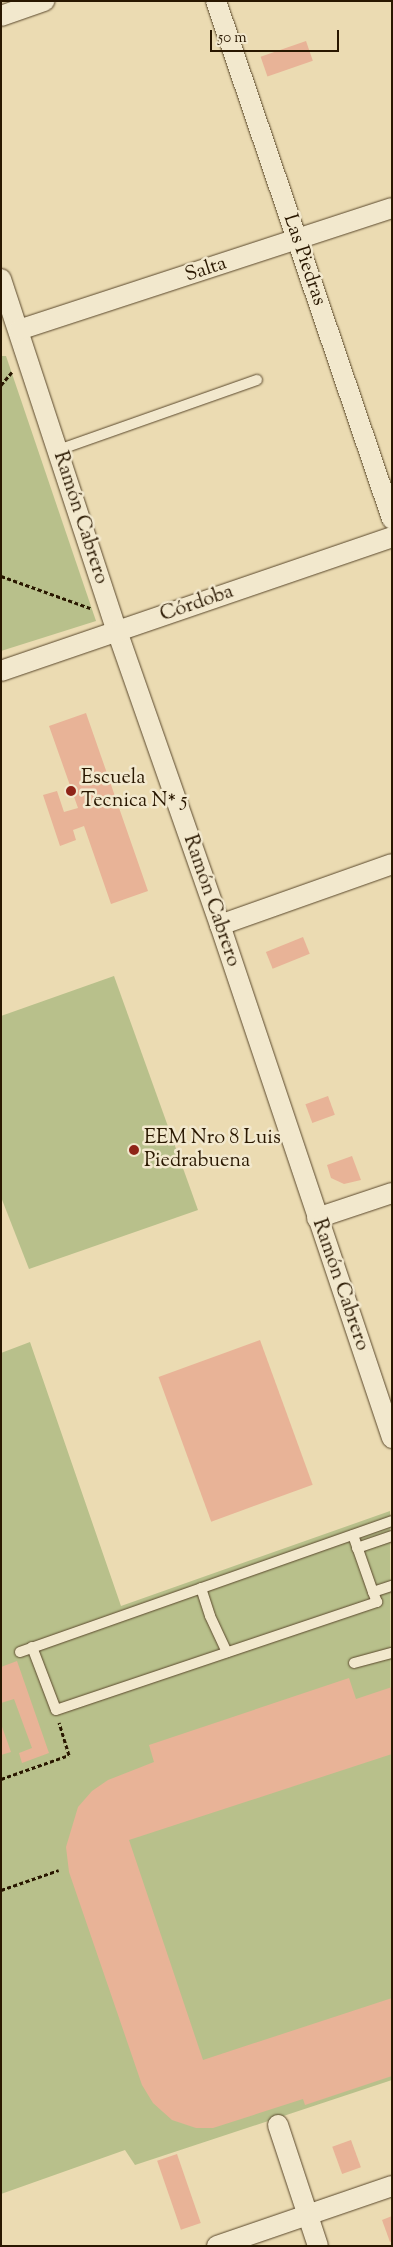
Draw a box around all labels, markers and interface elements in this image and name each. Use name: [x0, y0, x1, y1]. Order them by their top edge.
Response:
scale bar: [213, 20, 342, 52]
text: 50 m: [218, 28, 247, 49]
street label: Las Piedras: [277, 211, 331, 309]
street label: Salta: [182, 252, 230, 288]
street label: Ramón Cabrero: [47, 449, 113, 587]
street label: Córdoba: [157, 580, 237, 628]
place label: Escuela Tecnica N* 5: [81, 767, 187, 814]
marker: Escuela Tecnica N* 5: [65, 785, 77, 797]
street label: Ramón Cabrero: [177, 832, 245, 970]
place label: EEM Nro 8 Luis Piedrabuena: [144, 1126, 281, 1173]
marker: EEM Nro 8 Luis Piedrabuena: [128, 1144, 140, 1156]
street label: Ramón Cabrero: [306, 1216, 374, 1354]

